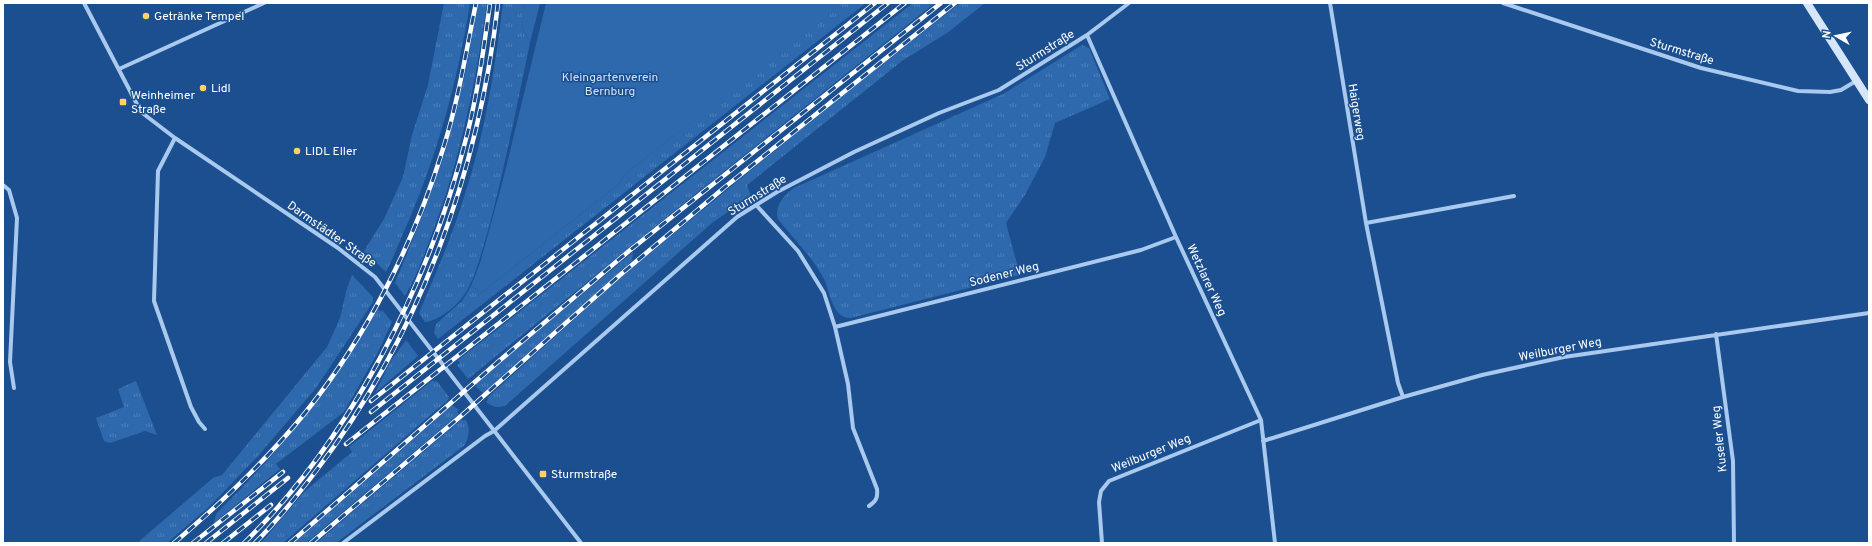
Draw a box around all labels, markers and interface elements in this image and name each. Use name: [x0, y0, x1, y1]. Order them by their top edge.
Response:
place label: Getränke Tempel: [154, 9, 244, 25]
marker: Getränke Tempel: [141, 11, 151, 21]
north arrow: [1816, 16, 1856, 56]
street label: Sturmstraße: [1013, 26, 1078, 75]
text: N: [1820, 30, 1835, 40]
street label: Sturmstraße: [1648, 35, 1716, 69]
park label: Kleingartenverein Bernburg: [562, 70, 658, 100]
place label: Lidl: [211, 81, 231, 97]
marker: Lidl: [198, 83, 208, 93]
street label: Haigerweg: [1344, 83, 1368, 142]
place label: Weinheimer Straße: [131, 88, 195, 118]
marker: Weinheimer Straße: [118, 97, 128, 107]
place label: LIDL Eller: [305, 144, 358, 160]
marker: LIDL Eller: [292, 146, 302, 156]
street label: Sturmstraße: [725, 171, 790, 220]
street label: Darmstädter Straße: [284, 198, 379, 272]
street label: Wetzlarer Weg: [1182, 242, 1230, 319]
street label: Sodener Weg: [968, 259, 1041, 291]
street label: Weilburger Weg: [1517, 334, 1603, 366]
street label: Kuseler Weg: [1709, 405, 1731, 473]
street label: Weilburger Weg: [1109, 431, 1193, 477]
place label: Sturmstraße: [551, 467, 617, 483]
marker: Sturmstraße: [538, 469, 548, 479]

